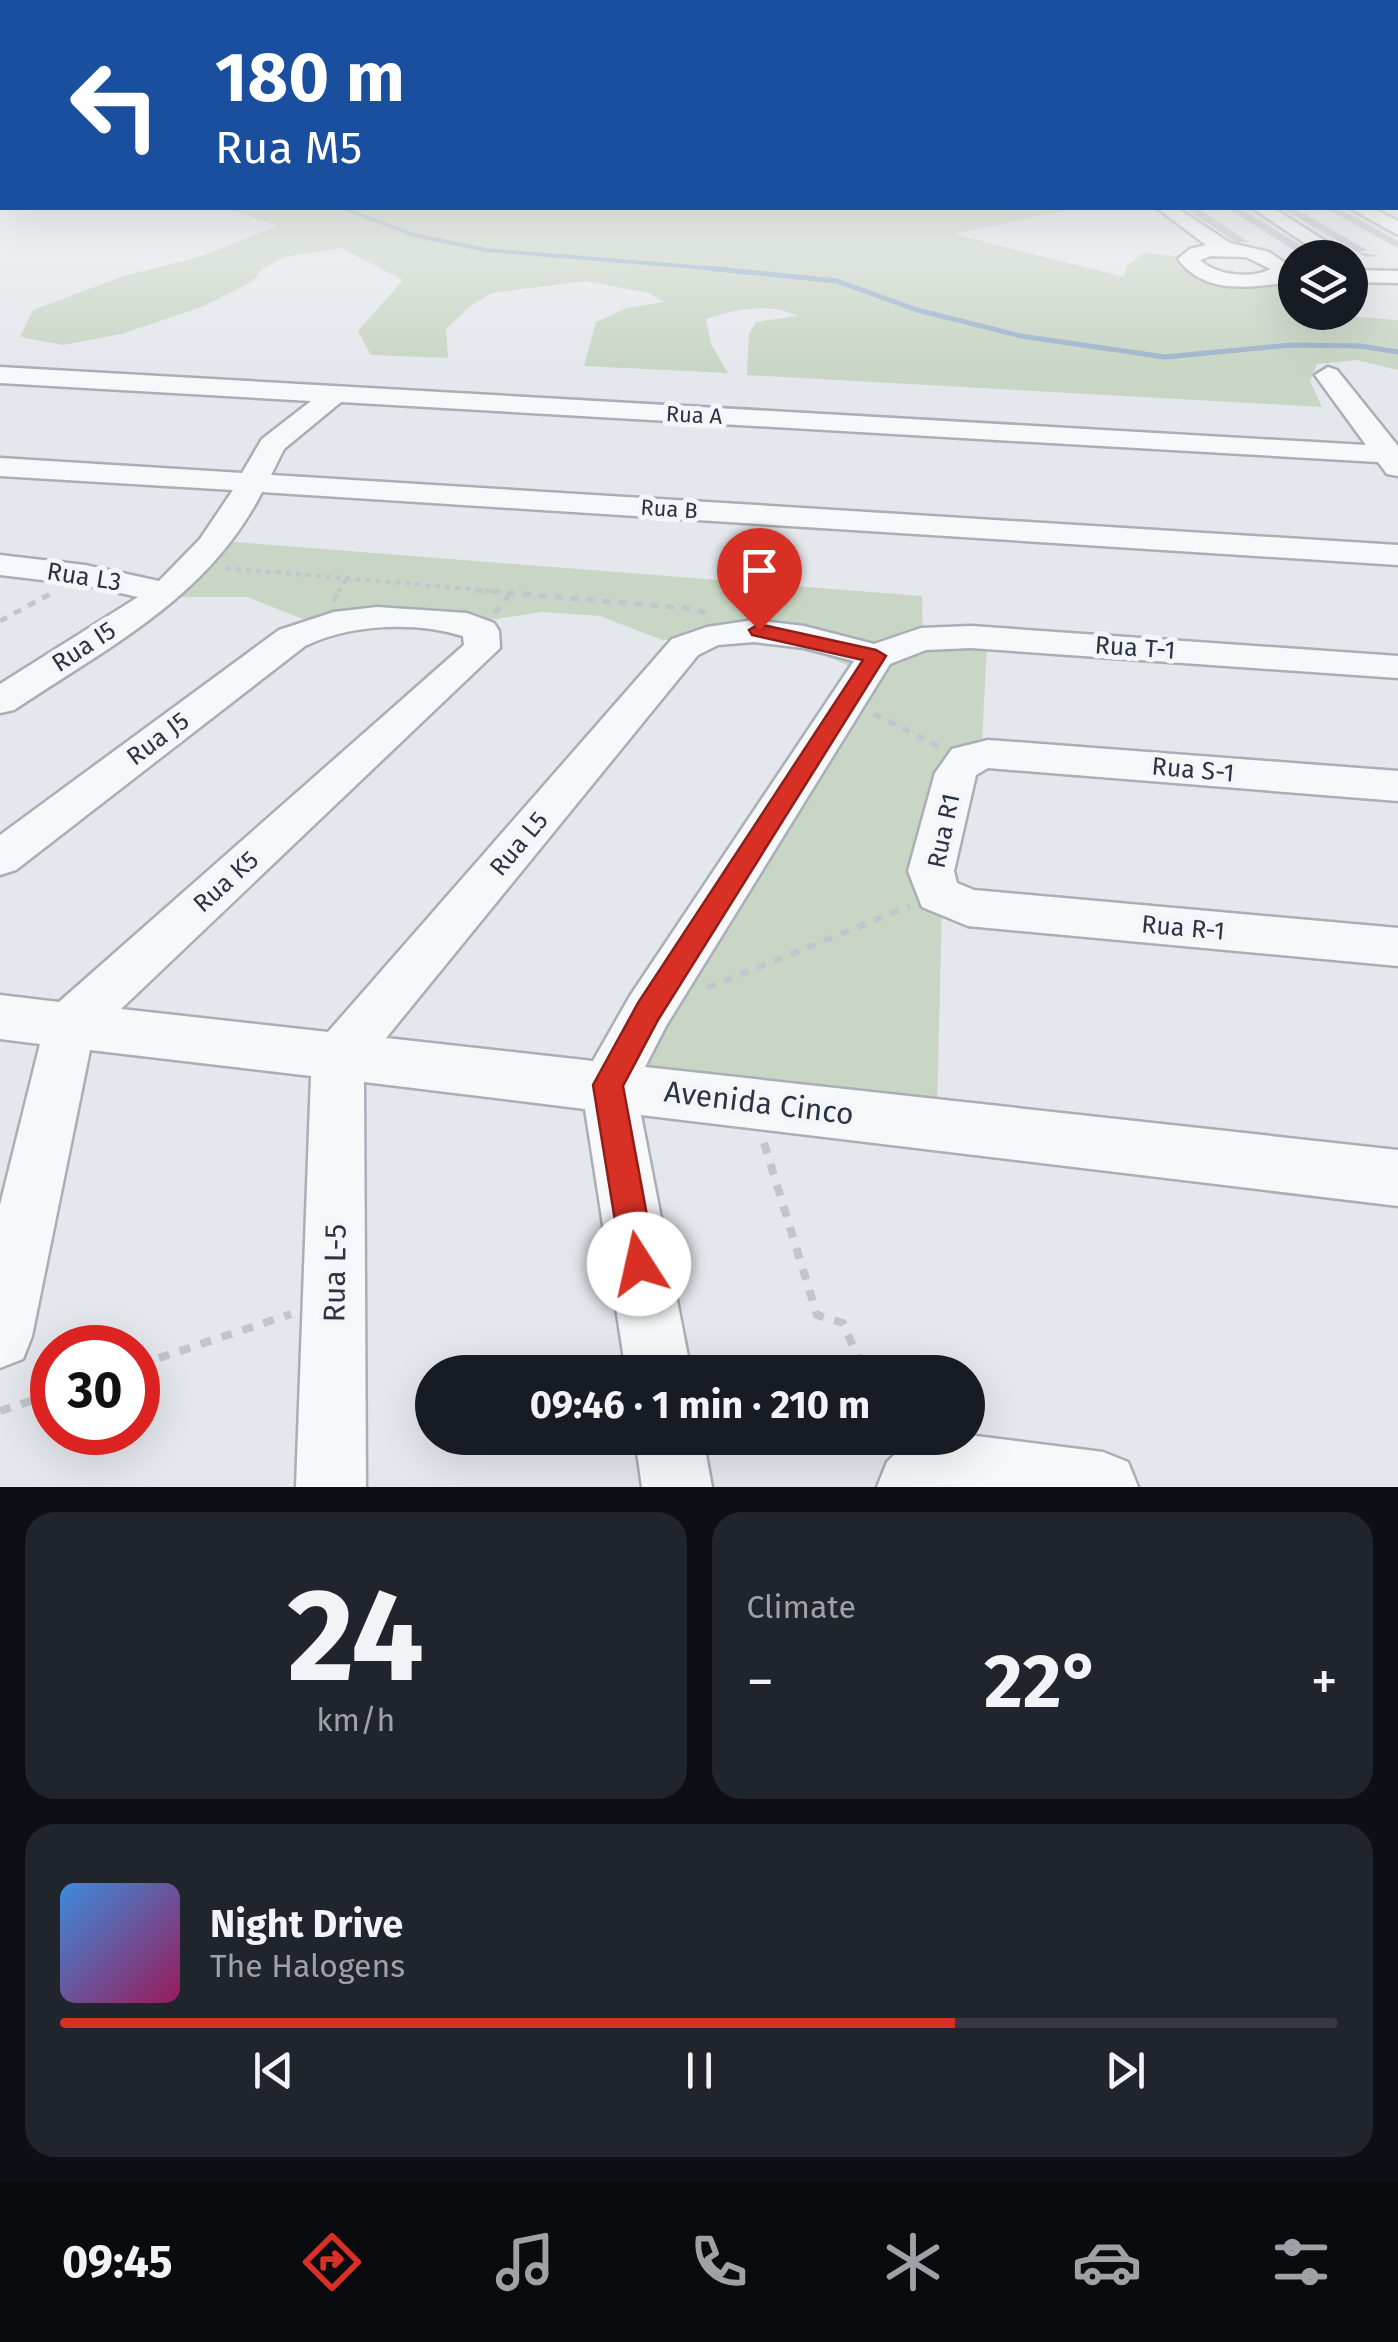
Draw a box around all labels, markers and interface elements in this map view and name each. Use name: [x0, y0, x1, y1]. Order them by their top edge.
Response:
text: 180 m: [215, 36, 405, 120]
icon: left: [50, 40, 180, 170]
text: Rua M5: [215, 121, 362, 175]
map controls: [1278, 240, 1368, 330]
button: layers: [1278, 240, 1368, 330]
street label: Rua A: [665, 400, 723, 430]
street label: Rua B: [639, 494, 699, 524]
pin: [717, 528, 802, 631]
icon: arrive: [732, 543, 787, 598]
street label: Rua L3: [45, 556, 123, 598]
street label: Rua I5: [47, 615, 121, 679]
street label: Rua T-1: [1094, 630, 1176, 666]
street label: Rua J5: [121, 706, 195, 772]
street label: Rua S-1: [1151, 751, 1235, 789]
street label: Rua R1: [921, 791, 967, 871]
street label: Rua L5: [484, 806, 554, 882]
street label: Rua K5: [187, 845, 265, 919]
street label: Rua R-1: [1140, 909, 1226, 947]
street label: Avenida Cinco: [662, 1074, 856, 1132]
position arrow: [587, 1212, 691, 1316]
street label: Rua L-5: [316, 1223, 354, 1323]
speed limit sign: 30: [30, 1325, 160, 1455]
text: 09:46 · 1 min · 210 m: [530, 1382, 870, 1428]
text: 24: [287, 1558, 424, 1714]
text: Climate: [747, 1588, 856, 1626]
text: 22°: [984, 1637, 1101, 1727]
text: −: [747, 1649, 774, 1715]
text: +: [1311, 1649, 1338, 1715]
text: km/h: [316, 1701, 395, 1739]
text: Night Drive: [210, 1901, 403, 1947]
text: The Halogens: [210, 1947, 405, 1985]
icon: previous: [246, 2043, 301, 2098]
icon: pause: [672, 2043, 727, 2098]
icon: next: [1098, 2043, 1153, 2098]
icon: directions: [297, 2227, 367, 2297]
icon: music: [490, 2227, 560, 2297]
icon: phone: [684, 2227, 754, 2297]
icon: climate: [878, 2227, 948, 2297]
icon: car: [1072, 2227, 1142, 2297]
icon: filters: [1266, 2227, 1336, 2297]
text: 09:45: [62, 2235, 173, 2289]

